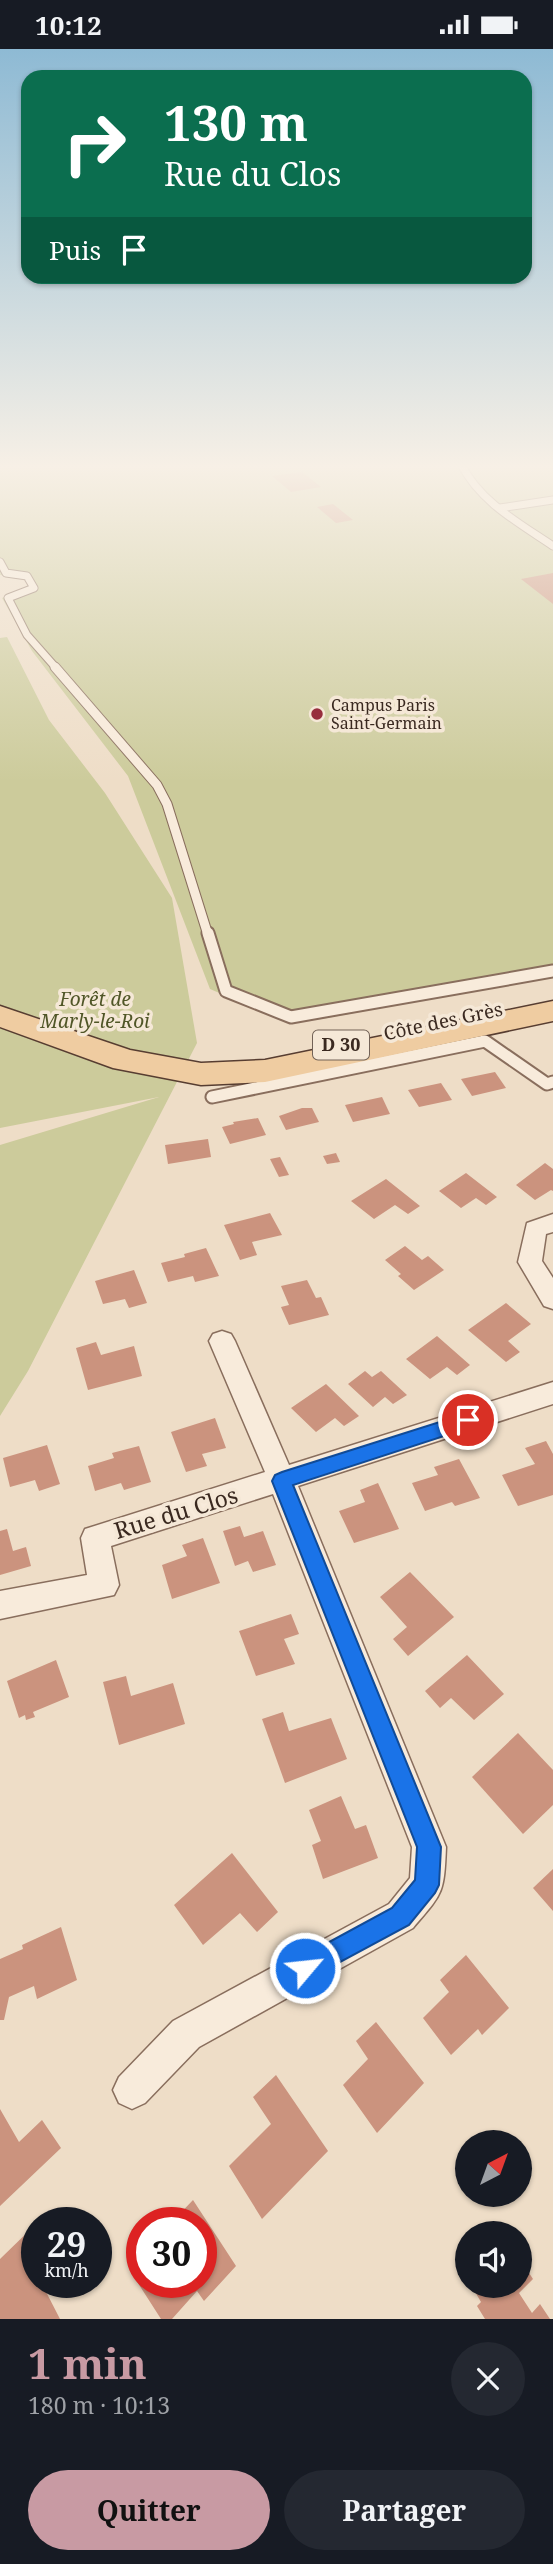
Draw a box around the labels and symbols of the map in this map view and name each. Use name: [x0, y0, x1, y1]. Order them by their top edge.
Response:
place label: Campus Paris Saint-Germain: [331, 694, 442, 734]
marker: Campus Paris Saint-Germain: [309, 706, 325, 722]
park label: Forêt de Marly-le-Roi: [39, 986, 150, 1034]
street label: Côte des Grès: [381, 996, 505, 1046]
road number: D 30: [313, 1030, 369, 1059]
pin: [438, 1390, 498, 1450]
street label: Rue du Clos: [110, 1478, 241, 1546]
position arrow: [268, 1931, 342, 2005]
north arrow: [455, 2130, 532, 2207]
speed limit sign: 30: [126, 2207, 217, 2298]

